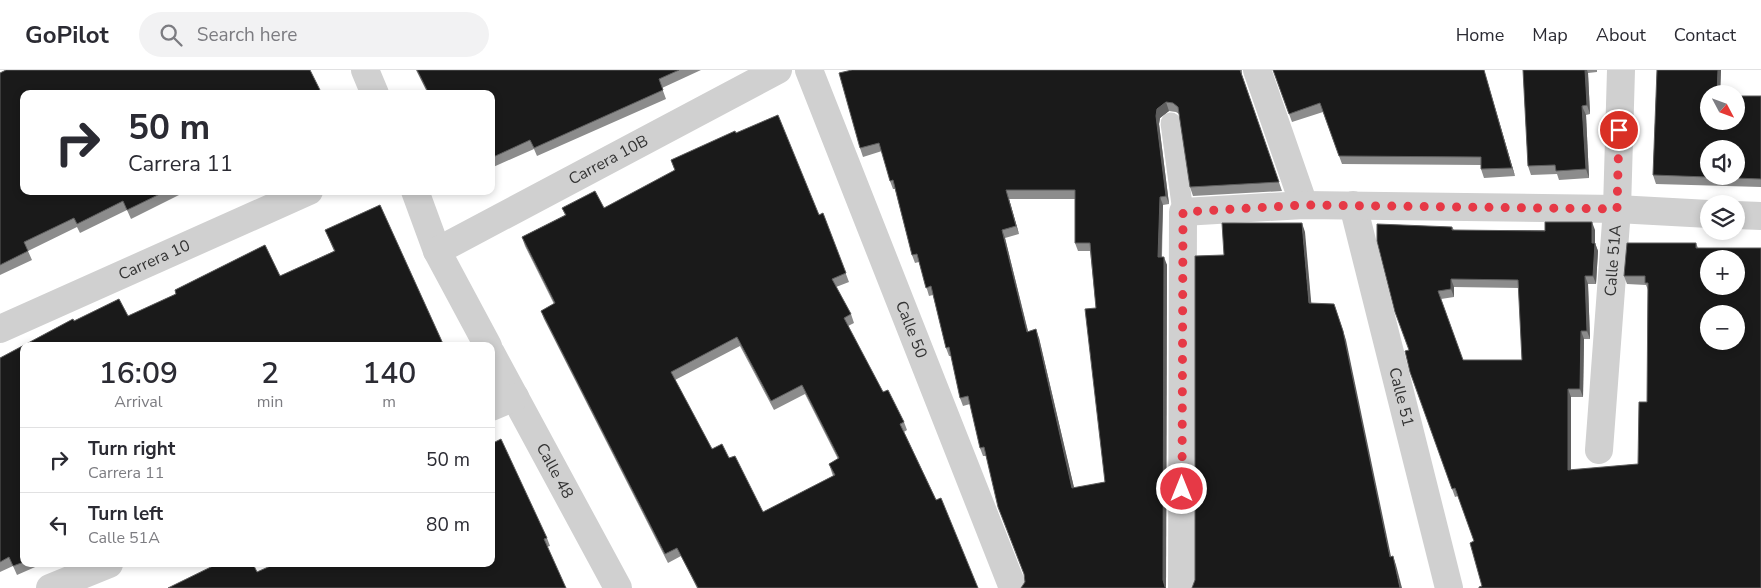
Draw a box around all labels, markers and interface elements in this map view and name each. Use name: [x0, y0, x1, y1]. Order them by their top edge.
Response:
search box: [139, 12, 489, 57]
text: GoPilot: [25, 19, 109, 51]
icon: search: [157, 21, 185, 49]
text: Search here: [197, 22, 297, 48]
text: Home: [1456, 23, 1504, 47]
text: Map: [1532, 23, 1568, 47]
text: About: [1596, 23, 1646, 47]
text: Contact: [1674, 23, 1736, 47]
north arrow: [1700, 85, 1745, 130]
map controls: [1700, 85, 1745, 350]
text: 50 m: [128, 104, 210, 151]
pin: [1598, 109, 1640, 151]
icon: right: [45, 110, 110, 175]
icon: arrive: [1605, 116, 1633, 144]
street label: Carrera 10B: [565, 130, 652, 190]
button: sound: [1700, 140, 1745, 185]
text: Carrera 11: [128, 149, 233, 179]
button: layers: [1700, 195, 1745, 240]
street label: Calle 51A: [1600, 224, 1627, 297]
street label: Carrera 10: [115, 234, 194, 286]
button: +: [1700, 250, 1745, 295]
street label: Calle 50: [890, 298, 933, 362]
button: −: [1700, 305, 1745, 350]
text: 16:09: [99, 353, 178, 394]
text: 2: [261, 353, 279, 394]
text: 140: [362, 353, 416, 394]
street label: Calle 51: [1383, 365, 1419, 429]
text: Arrival: [114, 391, 162, 413]
text: min: [257, 391, 283, 413]
text: m: [382, 391, 396, 413]
text: Turn right: [88, 436, 175, 462]
street label: Calle 48: [531, 439, 579, 503]
icon: right: [45, 446, 73, 474]
text: 50 m: [426, 447, 470, 473]
text: Carrera 11: [88, 462, 164, 484]
position arrow: [1155, 462, 1207, 514]
text: Turn left: [88, 501, 163, 527]
icon: left: [45, 511, 73, 539]
text: 80 m: [426, 512, 470, 538]
text: Calle 51A: [88, 527, 160, 549]

